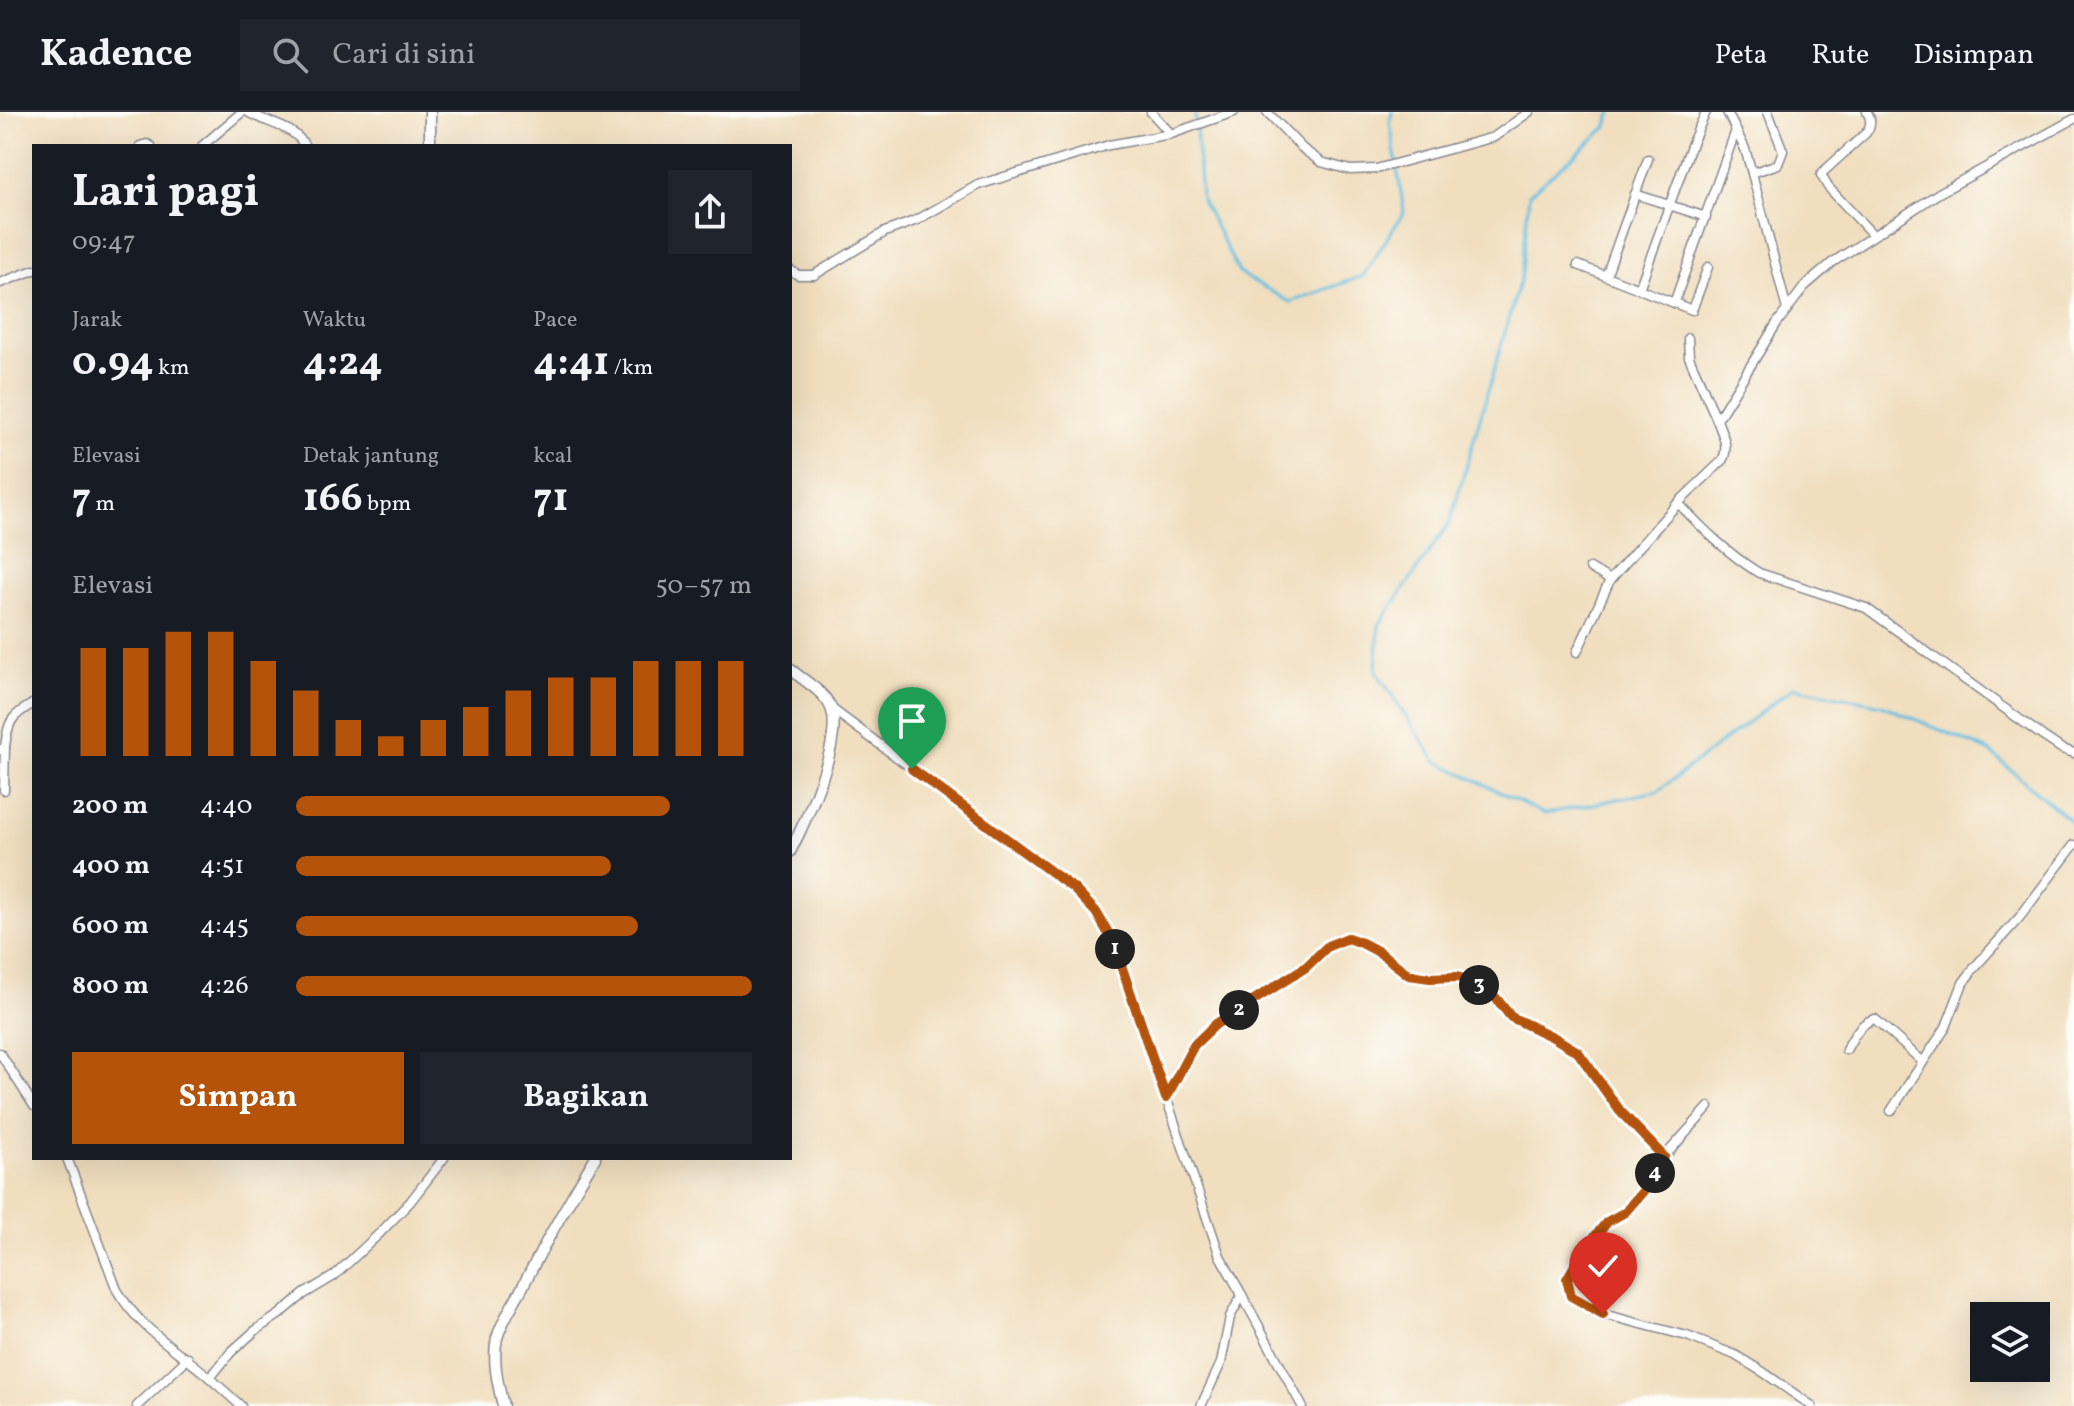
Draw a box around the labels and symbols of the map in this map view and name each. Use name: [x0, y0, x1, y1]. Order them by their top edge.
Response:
pin: [878, 687, 946, 769]
pin: 1: [1095, 929, 1135, 969]
pin: 3: [1459, 965, 1499, 1005]
pin: 2: [1219, 990, 1259, 1030]
pin: 4: [1635, 1153, 1675, 1193]
pin: [1569, 1232, 1637, 1314]

